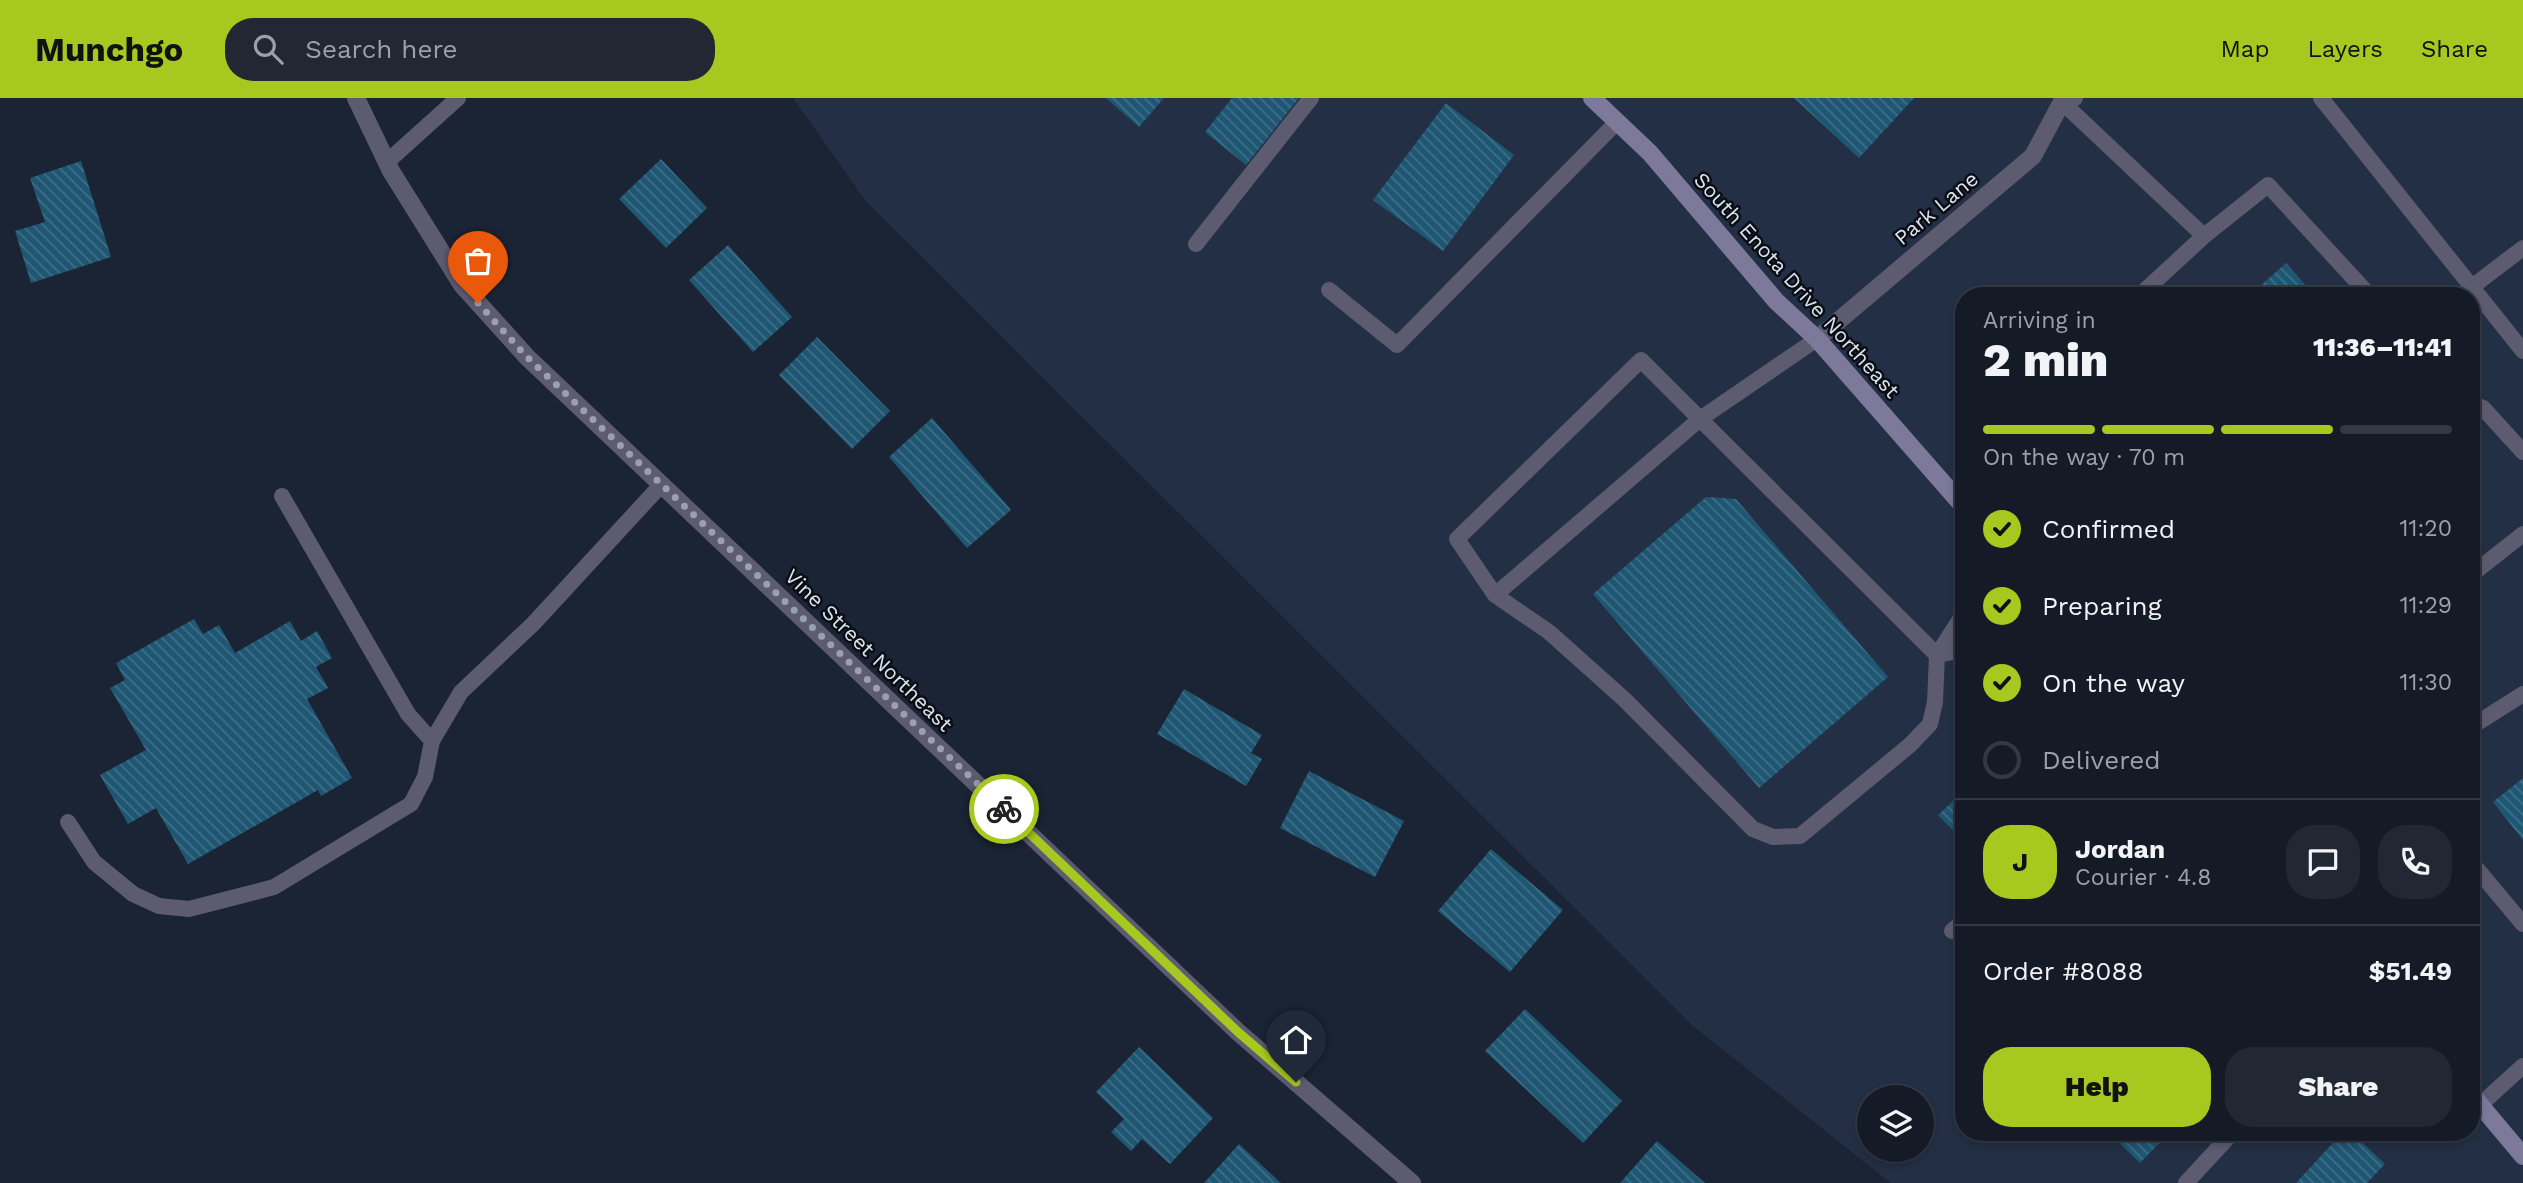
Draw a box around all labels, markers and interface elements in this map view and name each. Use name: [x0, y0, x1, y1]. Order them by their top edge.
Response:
search box: [225, 18, 715, 81]
text: Munchgo: [35, 30, 183, 69]
icon: search: [249, 30, 287, 68]
text: Search here: [305, 34, 458, 64]
text: Map: [2221, 35, 2269, 63]
text: Layers: [2307, 35, 2383, 63]
text: Share: [2421, 35, 2488, 63]
street label: Park Lane: [1889, 166, 1983, 250]
street label: South Enota Drive Northeast: [1689, 167, 1905, 403]
pin: [448, 231, 508, 303]
icon: bag: [459, 242, 497, 280]
text: Arriving in: [1983, 307, 2096, 334]
text: 11:36–11:41: [2313, 332, 2452, 362]
text: 2 min: [1983, 333, 2108, 387]
text: On the way · 70 m: [1983, 444, 2185, 471]
icon: check: [1983, 510, 2021, 548]
text: Confirmed: [2042, 514, 2175, 544]
text: 11:20: [2400, 515, 2452, 542]
street label: Vine Street Northeast: [780, 563, 958, 737]
icon: check: [1983, 587, 2021, 625]
text: Preparing: [2042, 591, 2162, 621]
text: 11:29: [2400, 592, 2452, 619]
icon: check: [1983, 664, 2021, 702]
text: On the way: [2042, 668, 2185, 698]
text: 11:30: [2400, 669, 2452, 696]
text: Delivered: [2042, 745, 2161, 775]
courier: [969, 774, 1039, 844]
icon: bike: [985, 790, 1023, 828]
button: chat: [2286, 825, 2360, 899]
button: phone: [2378, 825, 2452, 899]
text: Jordan: [2075, 834, 2165, 864]
text: J: [2012, 847, 2028, 877]
text: Courier · 4.8: [2075, 864, 2211, 891]
text: Order #8088: [1983, 956, 2144, 986]
text: $51.49: [2369, 956, 2452, 986]
pin: [1266, 1010, 1326, 1082]
icon: home: [1277, 1021, 1315, 1059]
button: Help: [1983, 1047, 2211, 1127]
button: Share: [2225, 1047, 2452, 1127]
map controls: [1857, 1085, 1934, 1162]
button: layers: [1857, 1085, 1934, 1162]

